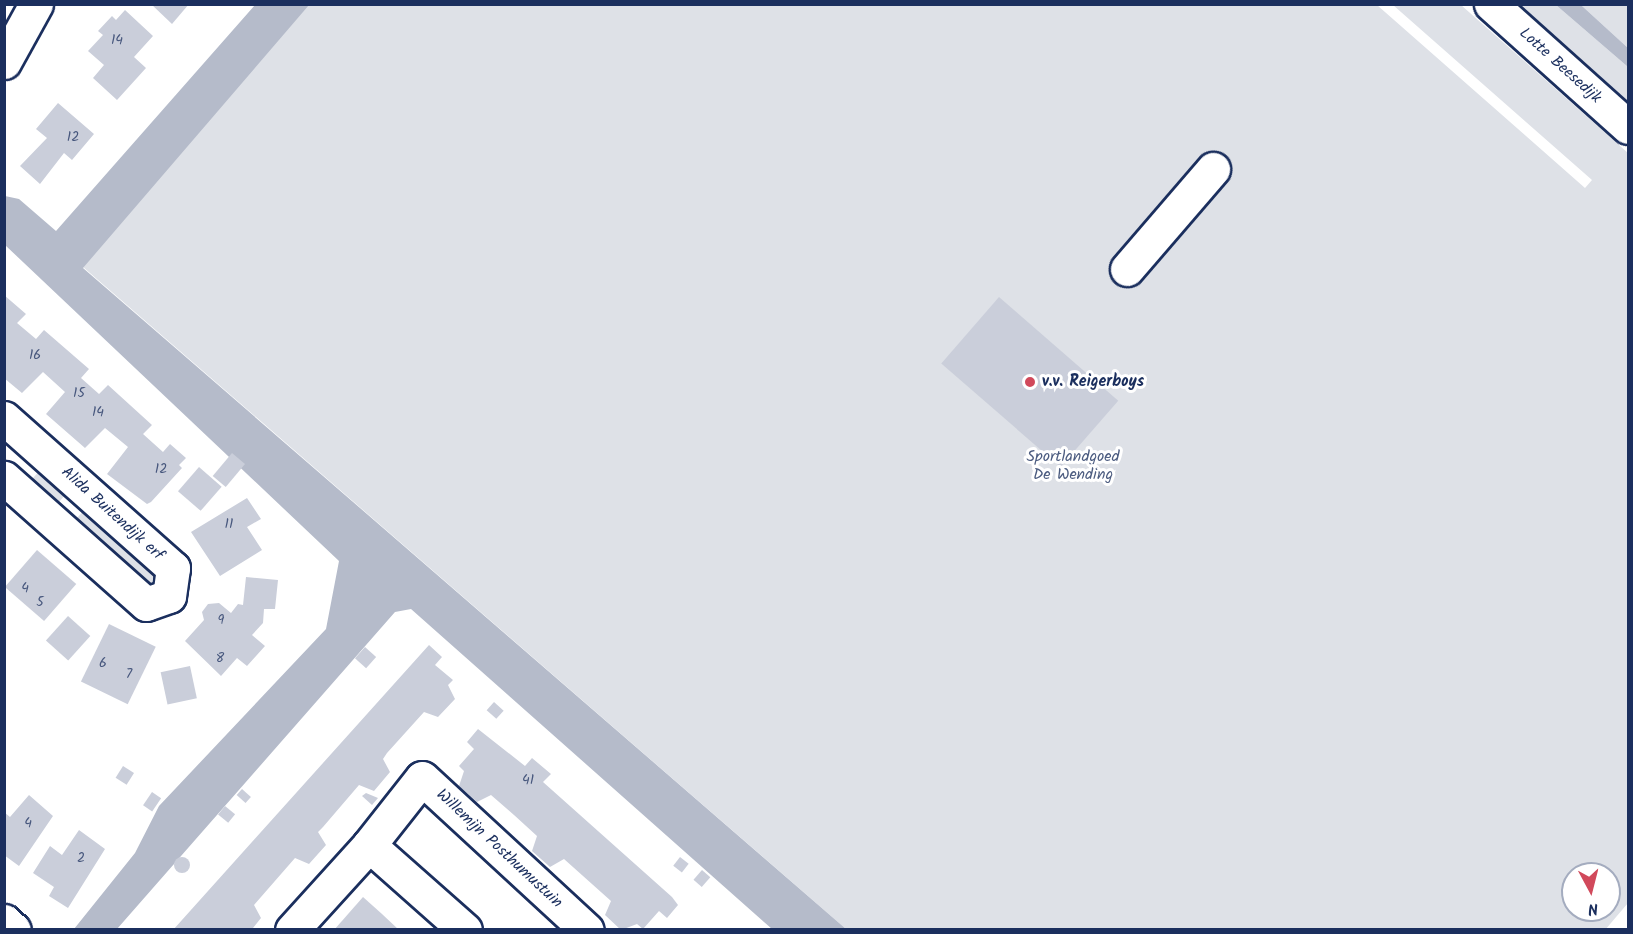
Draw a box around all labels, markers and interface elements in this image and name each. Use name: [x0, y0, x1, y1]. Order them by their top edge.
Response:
street label: Lotte Beesedijk: [1515, 24, 1605, 108]
house number: 14: [111, 32, 123, 48]
house number: 12: [67, 129, 79, 145]
house number: 16: [29, 347, 41, 363]
place label: v.v. Reigerboys: [1042, 372, 1144, 392]
marker: v.v. Reigerboys: [1023, 375, 1037, 389]
house number: 15: [73, 385, 85, 401]
house number: 14: [92, 404, 104, 420]
park label: Sportlandgoed De Wending: [1027, 447, 1119, 485]
house number: 12: [155, 461, 167, 477]
street label: Alida Buitendijk erf: [57, 463, 167, 565]
house number: 11: [225, 516, 233, 532]
house number: 4: [21, 580, 29, 596]
house number: 5: [36, 594, 44, 610]
house number: 9: [218, 612, 224, 628]
house number: 8: [216, 650, 224, 666]
house number: 6: [99, 655, 107, 671]
house number: 7: [126, 666, 132, 682]
house number: 41: [522, 772, 534, 788]
street label: Willemijn Posthumustuin: [432, 786, 566, 912]
house number: 4: [24, 815, 32, 831]
house number: 2: [77, 850, 85, 866]
north arrow: [1561, 862, 1621, 922]
text: N: [1586, 895, 1600, 921]

